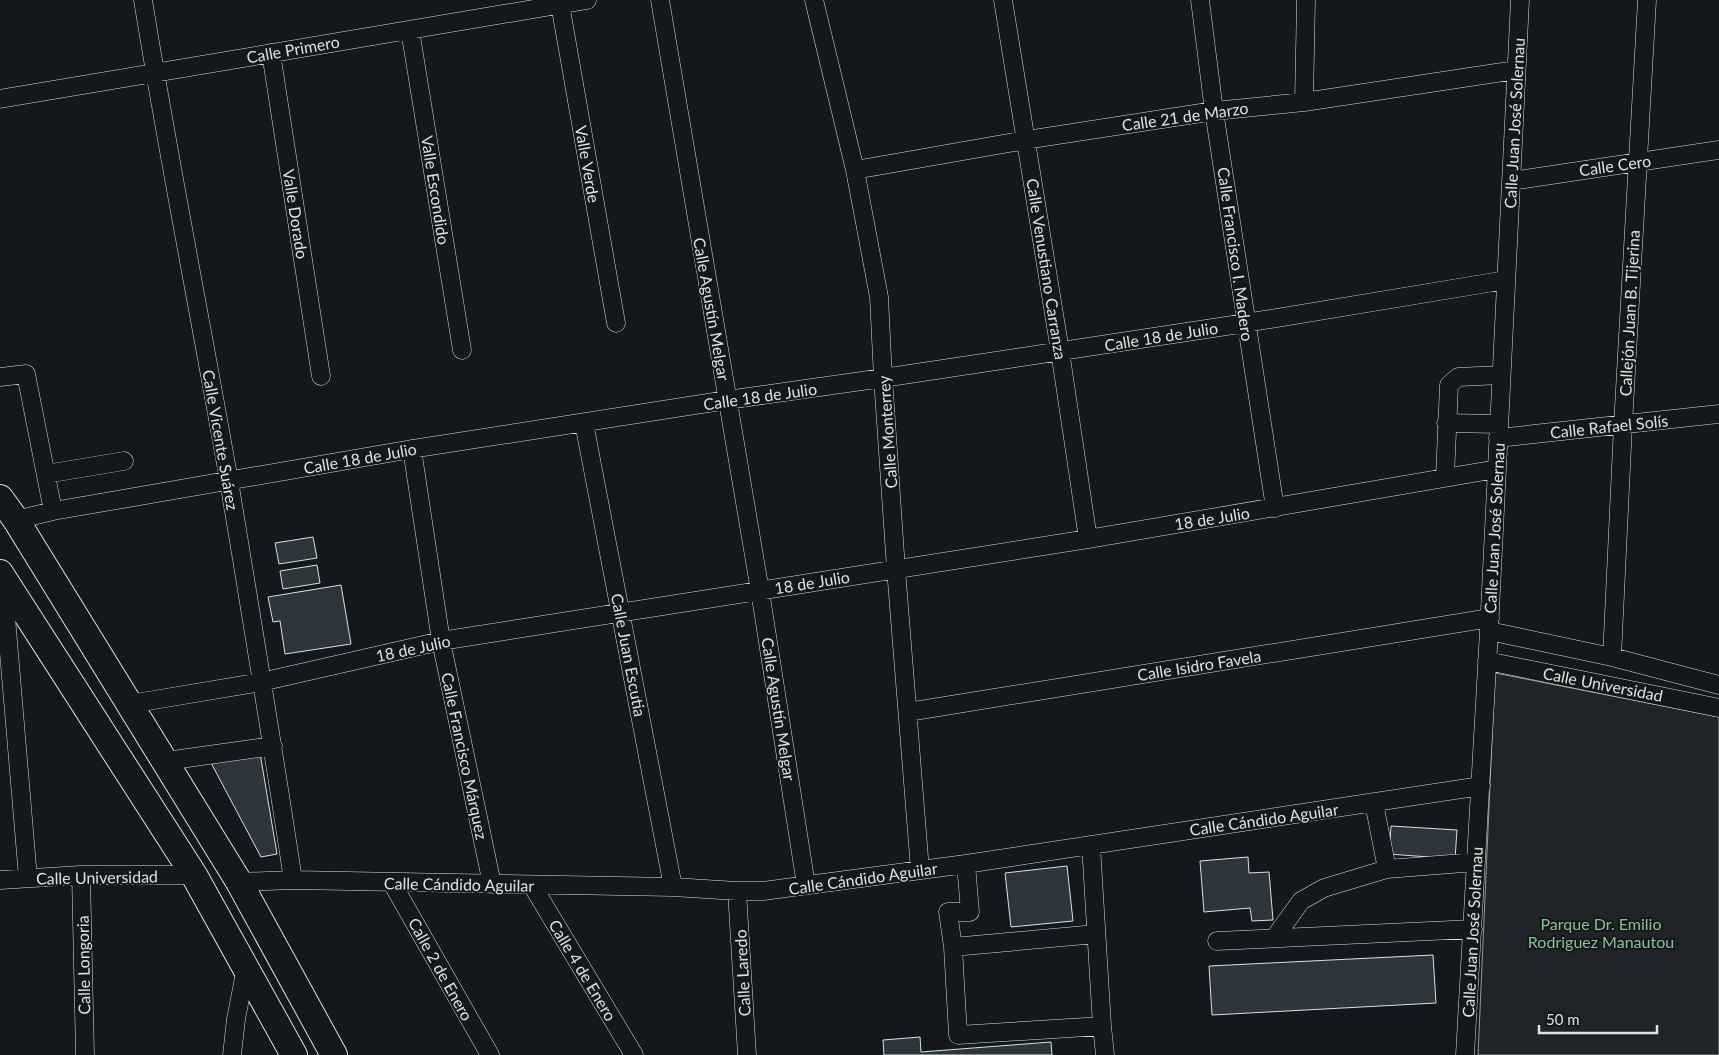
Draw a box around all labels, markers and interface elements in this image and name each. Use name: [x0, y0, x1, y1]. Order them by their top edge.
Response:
street label: Calle Primero: [245, 31, 341, 67]
street label: Calle Juan José Solernau: [1500, 37, 1528, 209]
street label: Calle 21 de Marzo: [1121, 98, 1249, 134]
street label: Valle Verde: [572, 124, 604, 204]
street label: Valle Escondido: [418, 134, 454, 246]
street label: Calle Cero: [1578, 151, 1652, 179]
street label: Calle Francisco I. Madero: [1214, 166, 1258, 342]
street label: Valle Dorado: [280, 168, 312, 260]
street label: Calle Venustiano Carranza: [1023, 177, 1071, 361]
street label: Callejón Juan B. Tijerina: [1615, 229, 1643, 397]
street label: Calle Agustín Melgar: [690, 236, 734, 382]
street label: Calle 18 de Julio: [1103, 318, 1219, 354]
street label: Calle Vicente Suárez: [199, 368, 243, 512]
street label: Calle Monterrey: [874, 374, 900, 489]
street label: Calle 18 de Julio: [702, 379, 818, 413]
street label: Calle Rafael Solís: [1549, 410, 1669, 442]
street label: Calle 18 de Julio: [302, 439, 418, 477]
street label: Calle Juan José Solernau: [1480, 442, 1508, 614]
street label: 18 de Julio: [1173, 503, 1251, 533]
street label: 18 de Julio: [773, 567, 851, 597]
street label: Calle Juan Escutia: [608, 592, 650, 718]
street label: 18 de Julio: [374, 631, 452, 665]
street label: Calle Agustín Melgar: [758, 636, 800, 782]
street label: Calle Isidro Favela: [1136, 646, 1262, 684]
street label: Calle Universidad: [1541, 663, 1665, 705]
street label: Calle Francisco Márquez: [438, 671, 492, 841]
street label: Calle Cándido Aguilar: [1188, 799, 1340, 839]
street label: Calle Juan José Solernau: [1458, 846, 1486, 1018]
street label: Calle Cándido Aguilar: [787, 858, 939, 898]
street label: Calle Universidad: [36, 866, 158, 888]
street label: Calle Cándido Aguilar: [384, 873, 534, 895]
street label: Calle 2 de Enero: [405, 914, 477, 1024]
park label: Parque Dr. Emilio Rodriguez Manautou: [1528, 914, 1674, 951]
street label: Calle Longoria: [73, 915, 93, 1015]
street label: Calle 4 de Enero: [545, 916, 621, 1024]
street label: Calle Laredo: [730, 929, 754, 1017]
scale bar: [1539, 1002, 1656, 1034]
text: 50 m: [1546, 1010, 1580, 1028]

